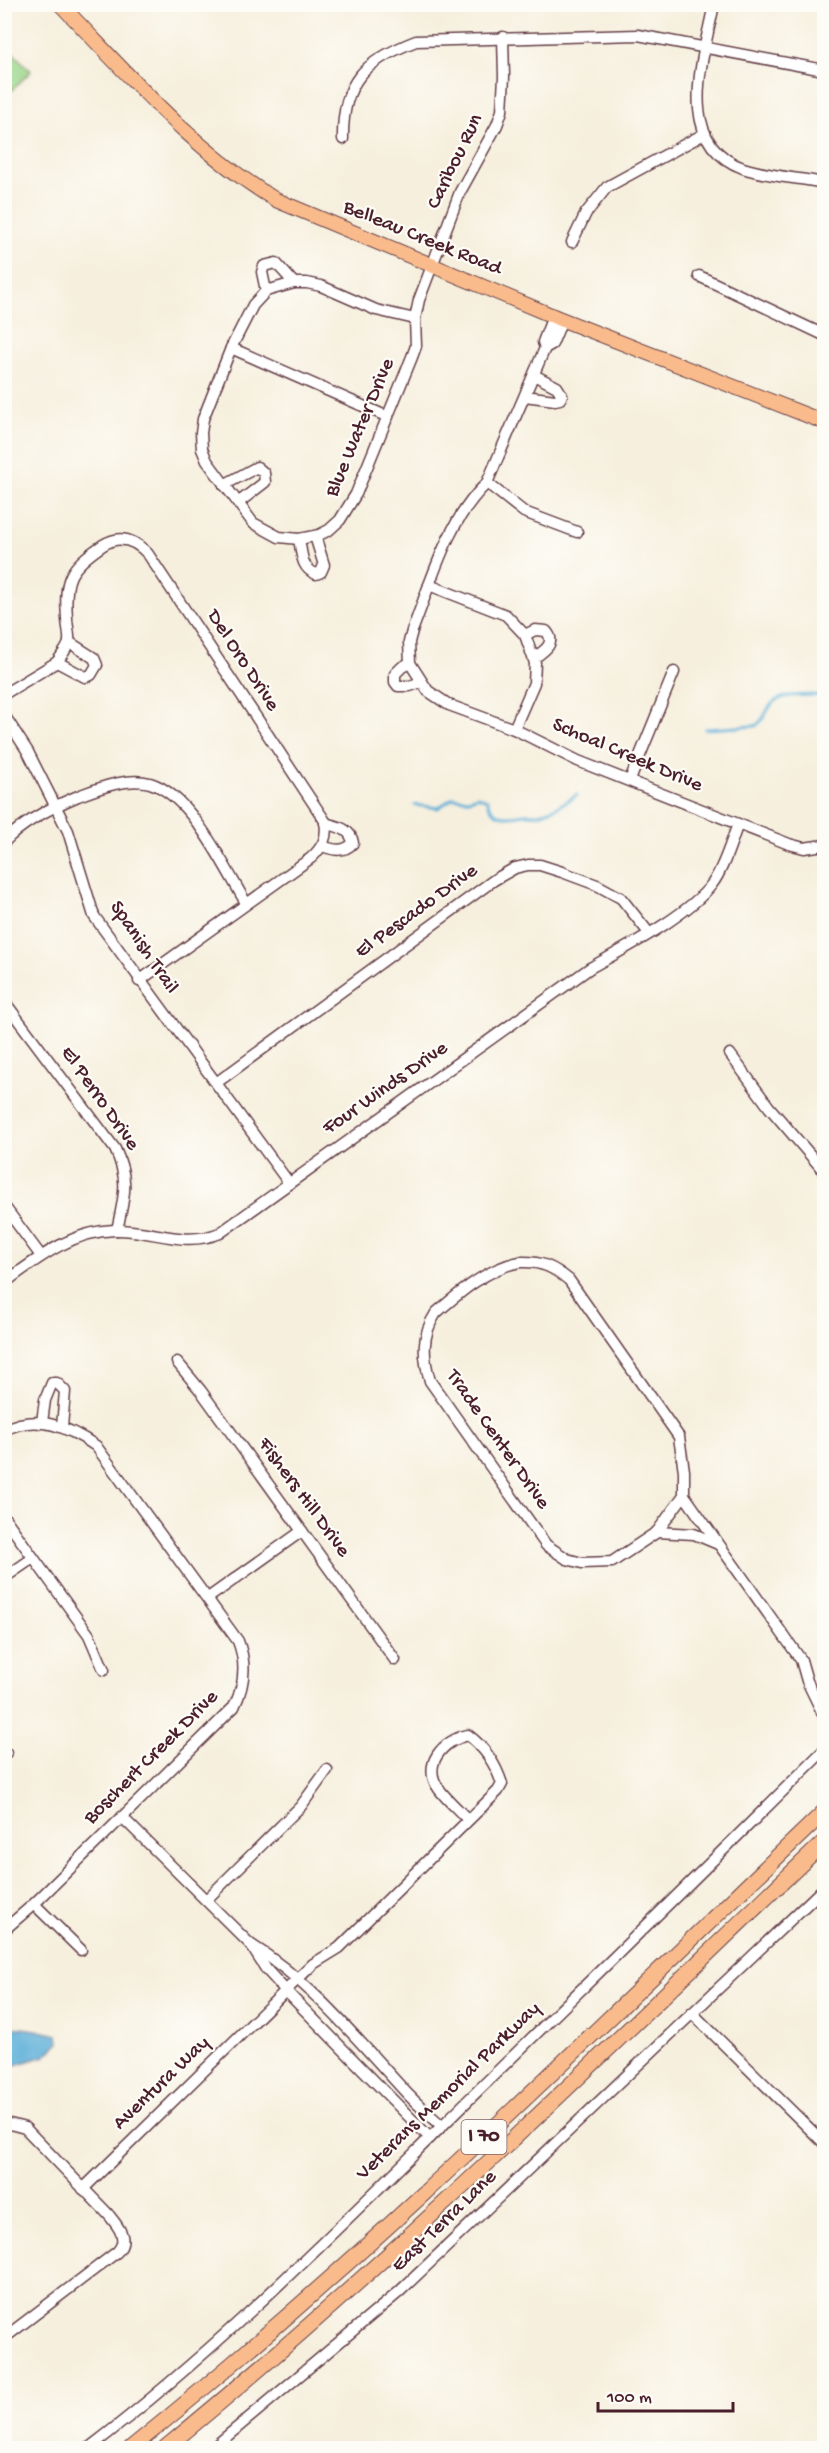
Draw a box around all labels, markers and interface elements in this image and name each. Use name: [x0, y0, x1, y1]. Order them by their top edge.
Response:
street label: Caribou Run: [422, 110, 490, 214]
street label: Belleau Creek Road: [338, 195, 507, 283]
street label: Blue Water Drive: [320, 354, 402, 502]
street label: Del Oro Drive: [199, 604, 285, 717]
street label: Schoal Creek Drive: [548, 713, 707, 799]
street label: El Pescado Drive: [351, 858, 484, 965]
street label: Spanish Trail: [103, 897, 183, 999]
street label: Four Winds Drive: [318, 1036, 454, 1142]
street label: El Perro Drive: [54, 1042, 145, 1157]
street label: Trade Center Drive: [439, 1364, 555, 1516]
street label: Fishers Hill Drive: [251, 1432, 355, 1564]
street label: Boschert Creek Drive: [79, 1685, 225, 1831]
street label: Veterans Memorial Parkway: [351, 1997, 546, 2187]
street label: Aventura Way: [108, 2032, 216, 2136]
road number: I 70: [462, 2120, 506, 2154]
street label: East Terra Lane: [387, 2165, 504, 2278]
scale bar: [598, 2375, 733, 2413]
text: 100 m: [606, 2388, 652, 2409]

